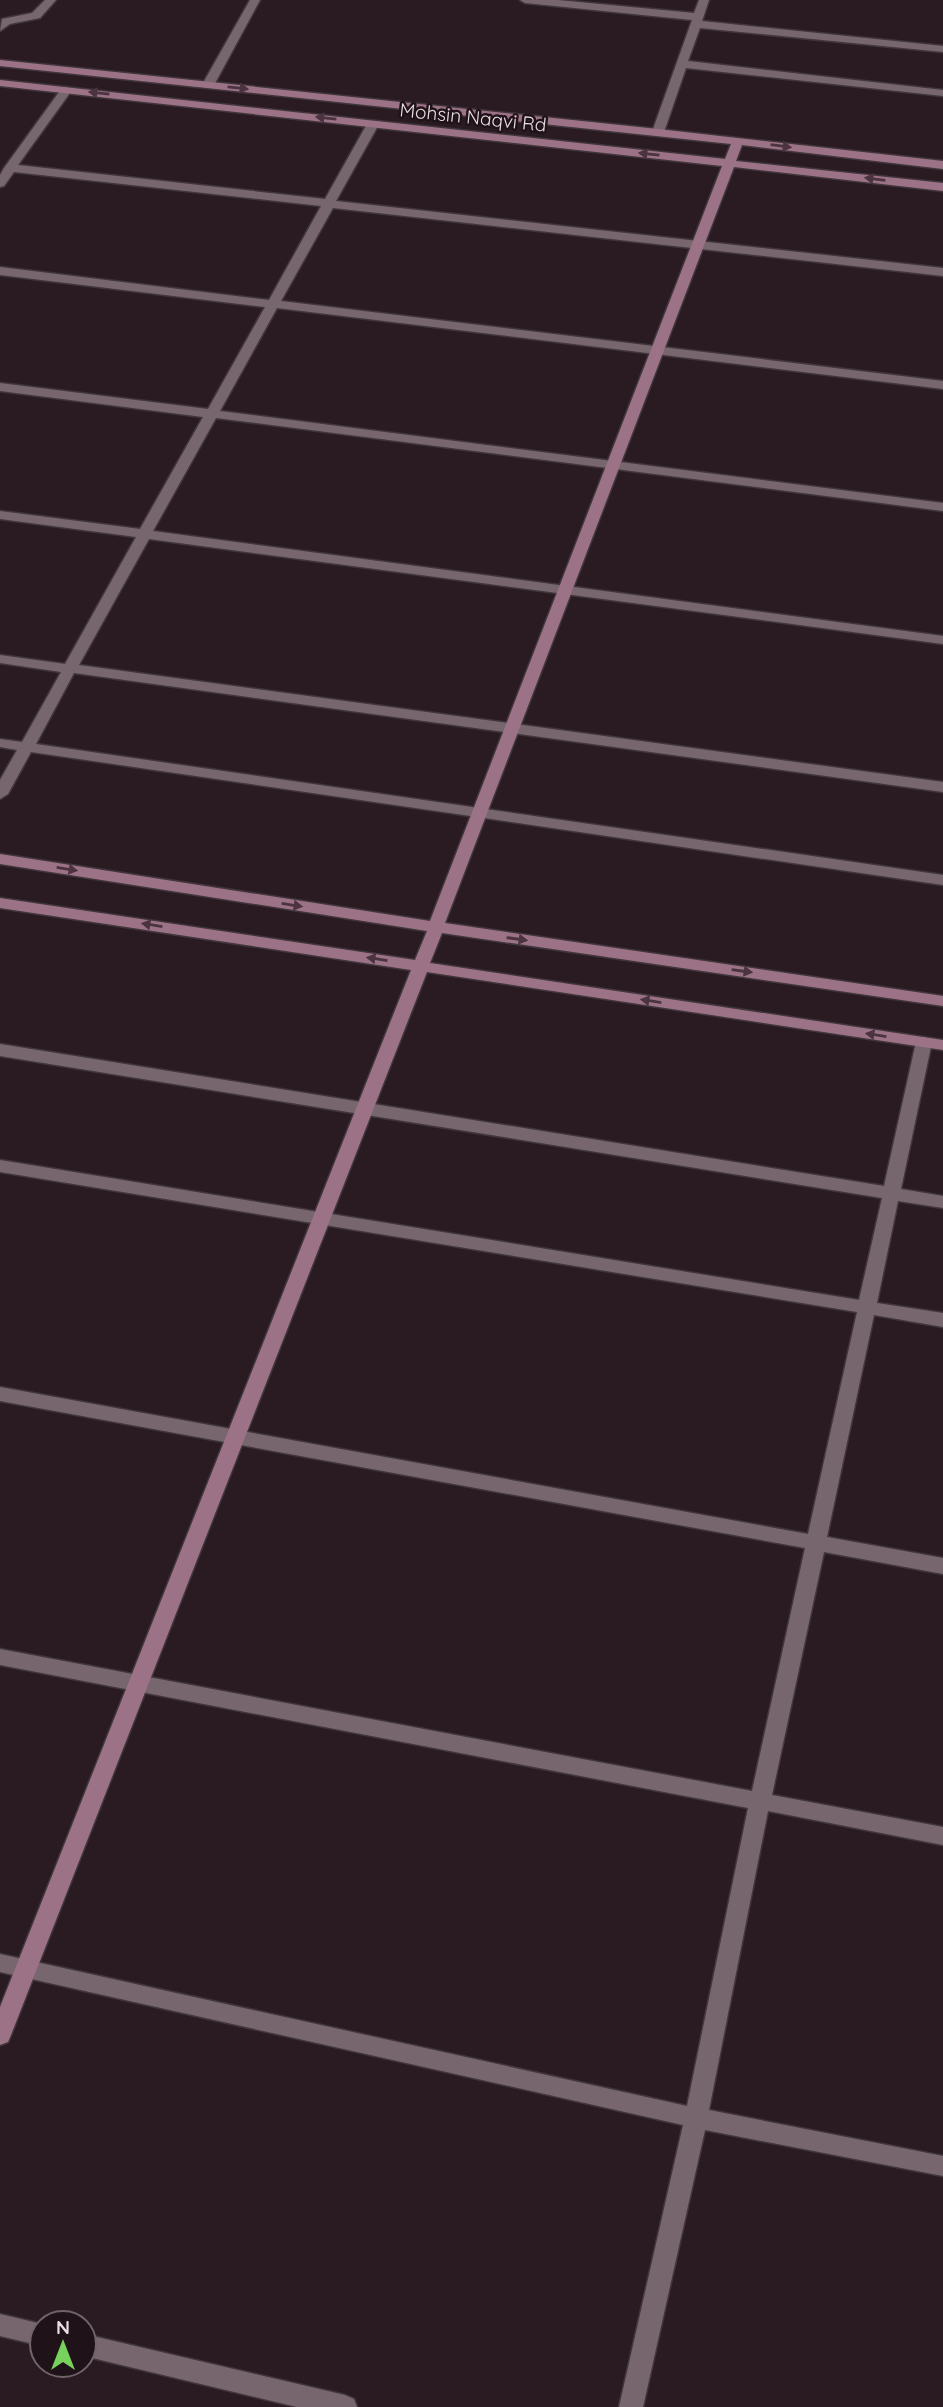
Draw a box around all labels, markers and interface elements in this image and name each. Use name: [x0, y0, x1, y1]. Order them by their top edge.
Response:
one-way arrow: [228, 83, 250, 94]
one-way arrow: [88, 88, 110, 99]
street label: Mohsin Naqvi Rd: [398, 97, 548, 137]
one-way arrow: [314, 113, 336, 124]
one-way arrow: [770, 141, 792, 152]
one-way arrow: [638, 148, 660, 159]
one-way arrow: [864, 174, 886, 185]
one-way arrow: [57, 864, 79, 875]
one-way arrow: [281, 899, 303, 910]
one-way arrow: [141, 920, 163, 931]
one-way arrow: [506, 933, 528, 944]
one-way arrow: [366, 954, 388, 965]
one-way arrow: [731, 966, 753, 977]
one-way arrow: [639, 995, 661, 1006]
one-way arrow: [864, 1029, 886, 1040]
north arrow: [28, 2309, 98, 2379]
text: N: [56, 2315, 70, 2339]

